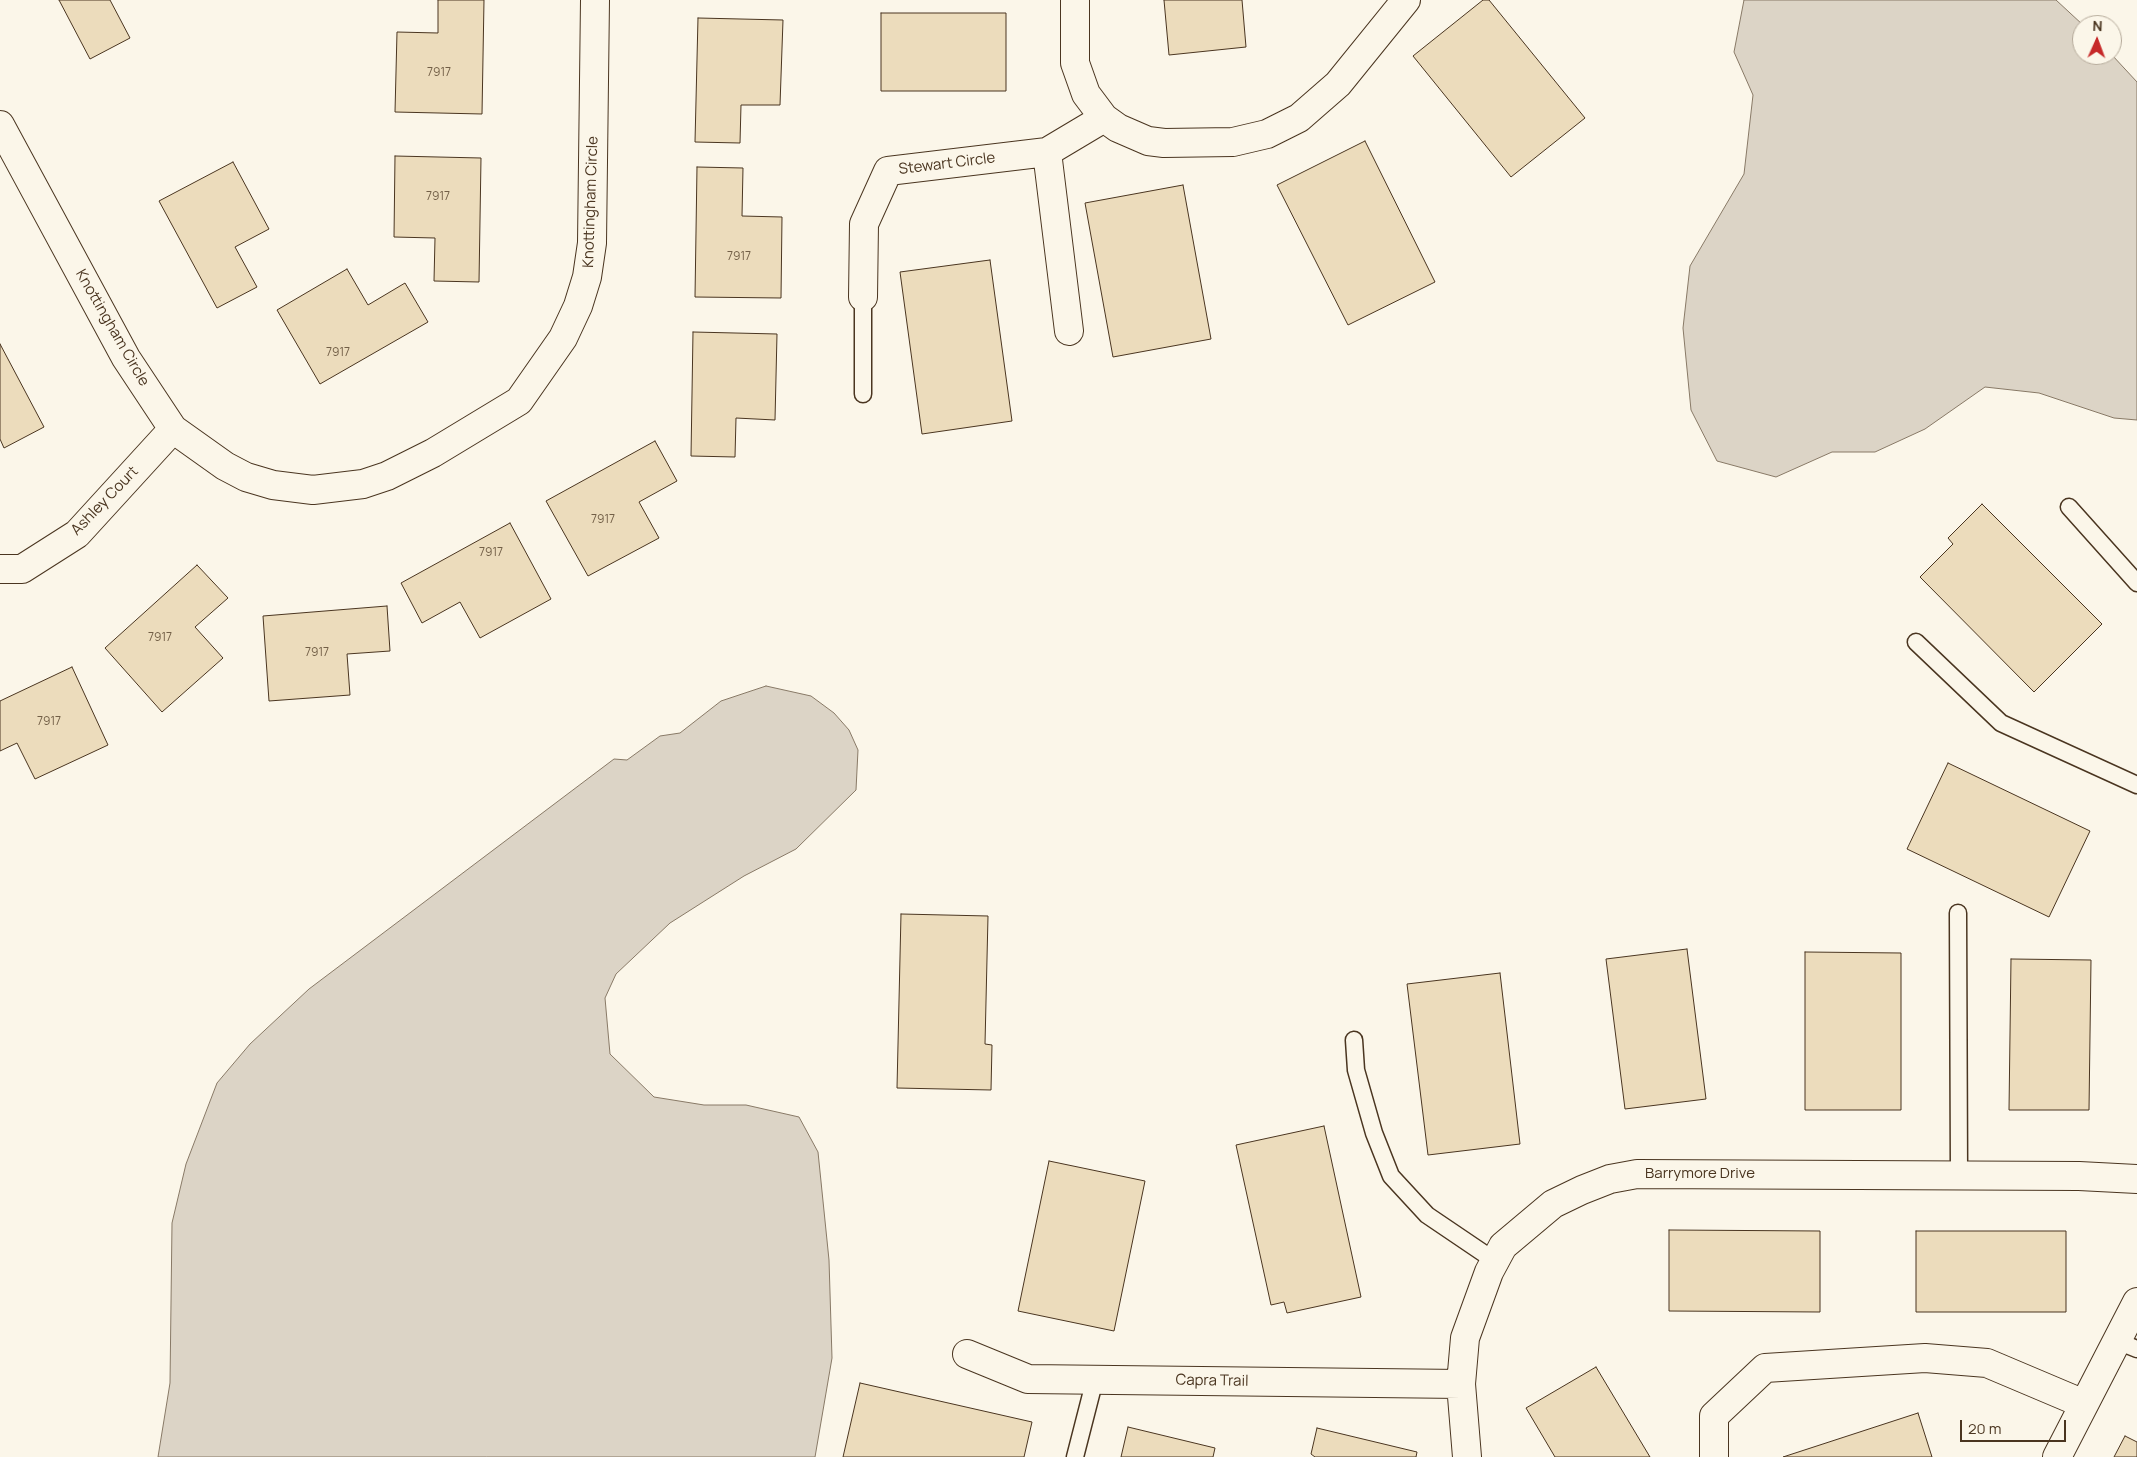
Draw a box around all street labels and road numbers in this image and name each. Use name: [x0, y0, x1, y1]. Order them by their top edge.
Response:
street label: Knottingham Circle: [580, 136, 602, 268]
street label: Stewart Circle: [898, 149, 996, 179]
street label: Knottingham Circle: [71, 266, 153, 390]
street label: Ashley Court: [68, 463, 142, 539]
street label: Barrymore Drive: [1645, 1165, 1755, 1183]
street label: Capra Trail: [1175, 1371, 1249, 1391]

